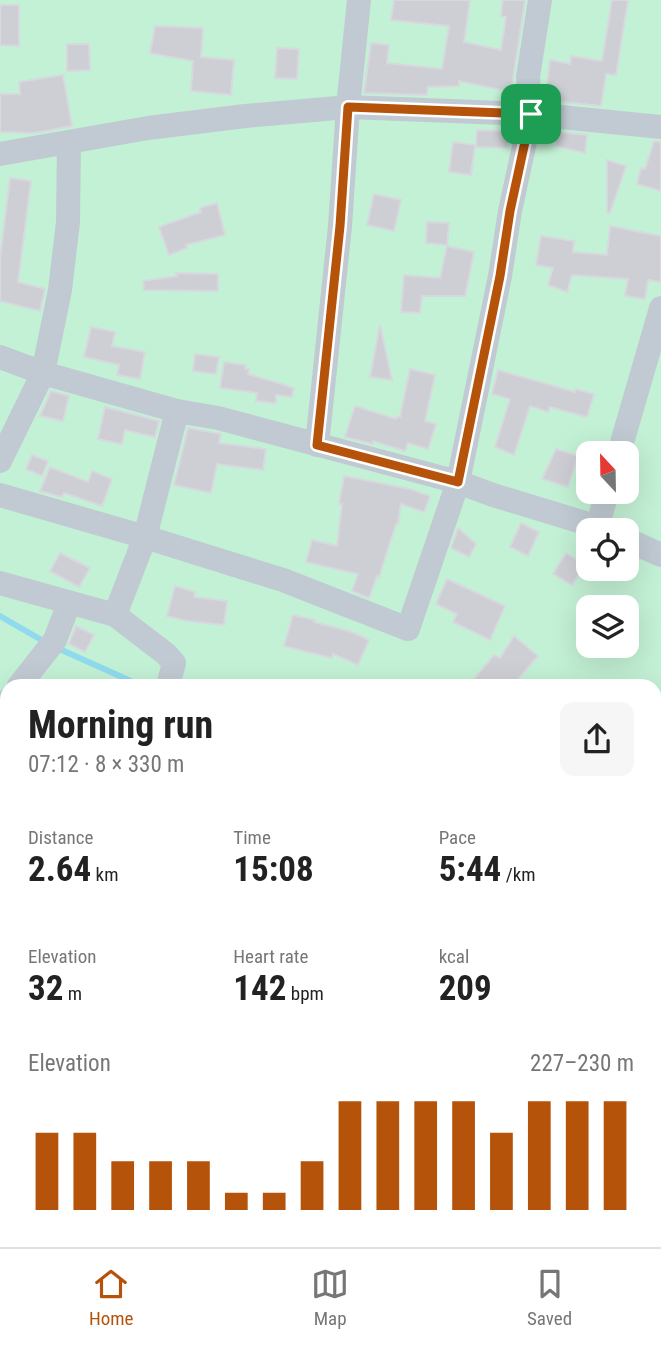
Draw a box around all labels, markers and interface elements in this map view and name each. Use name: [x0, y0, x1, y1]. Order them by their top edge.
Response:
pin: [501, 84, 561, 144]
icon: arrive: [512, 95, 550, 133]
north arrow: [576, 441, 639, 504]
map controls: [576, 441, 639, 658]
button: locate: [576, 518, 639, 581]
button: layers: [576, 595, 639, 658]
button: share: [560, 702, 634, 776]
text: Morning run: [28, 703, 213, 747]
text: 07:12 · 8 × 330 m: [28, 751, 184, 778]
text: Distance: [28, 826, 93, 849]
text: Time: [233, 826, 271, 849]
text: Pace: [439, 826, 476, 849]
text: 2.64: [28, 849, 91, 890]
text: 15:08: [233, 849, 314, 890]
text: 5:44: [439, 849, 501, 890]
text: km: [91, 863, 118, 886]
text: /km: [501, 863, 536, 886]
text: Elevation: [28, 945, 96, 968]
text: Heart rate: [233, 945, 308, 968]
text: kcal: [439, 945, 469, 968]
text: 32: [28, 968, 63, 1009]
text: 142: [233, 968, 286, 1009]
text: 209: [439, 968, 492, 1009]
text: m: [63, 982, 82, 1005]
text: bpm: [286, 982, 324, 1005]
text: Elevation: [28, 1050, 111, 1077]
text: 227–230 m: [530, 1050, 634, 1077]
tab: Home: [89, 1265, 133, 1330]
tab: Map: [311, 1265, 349, 1330]
tab: Saved: [527, 1265, 572, 1330]

